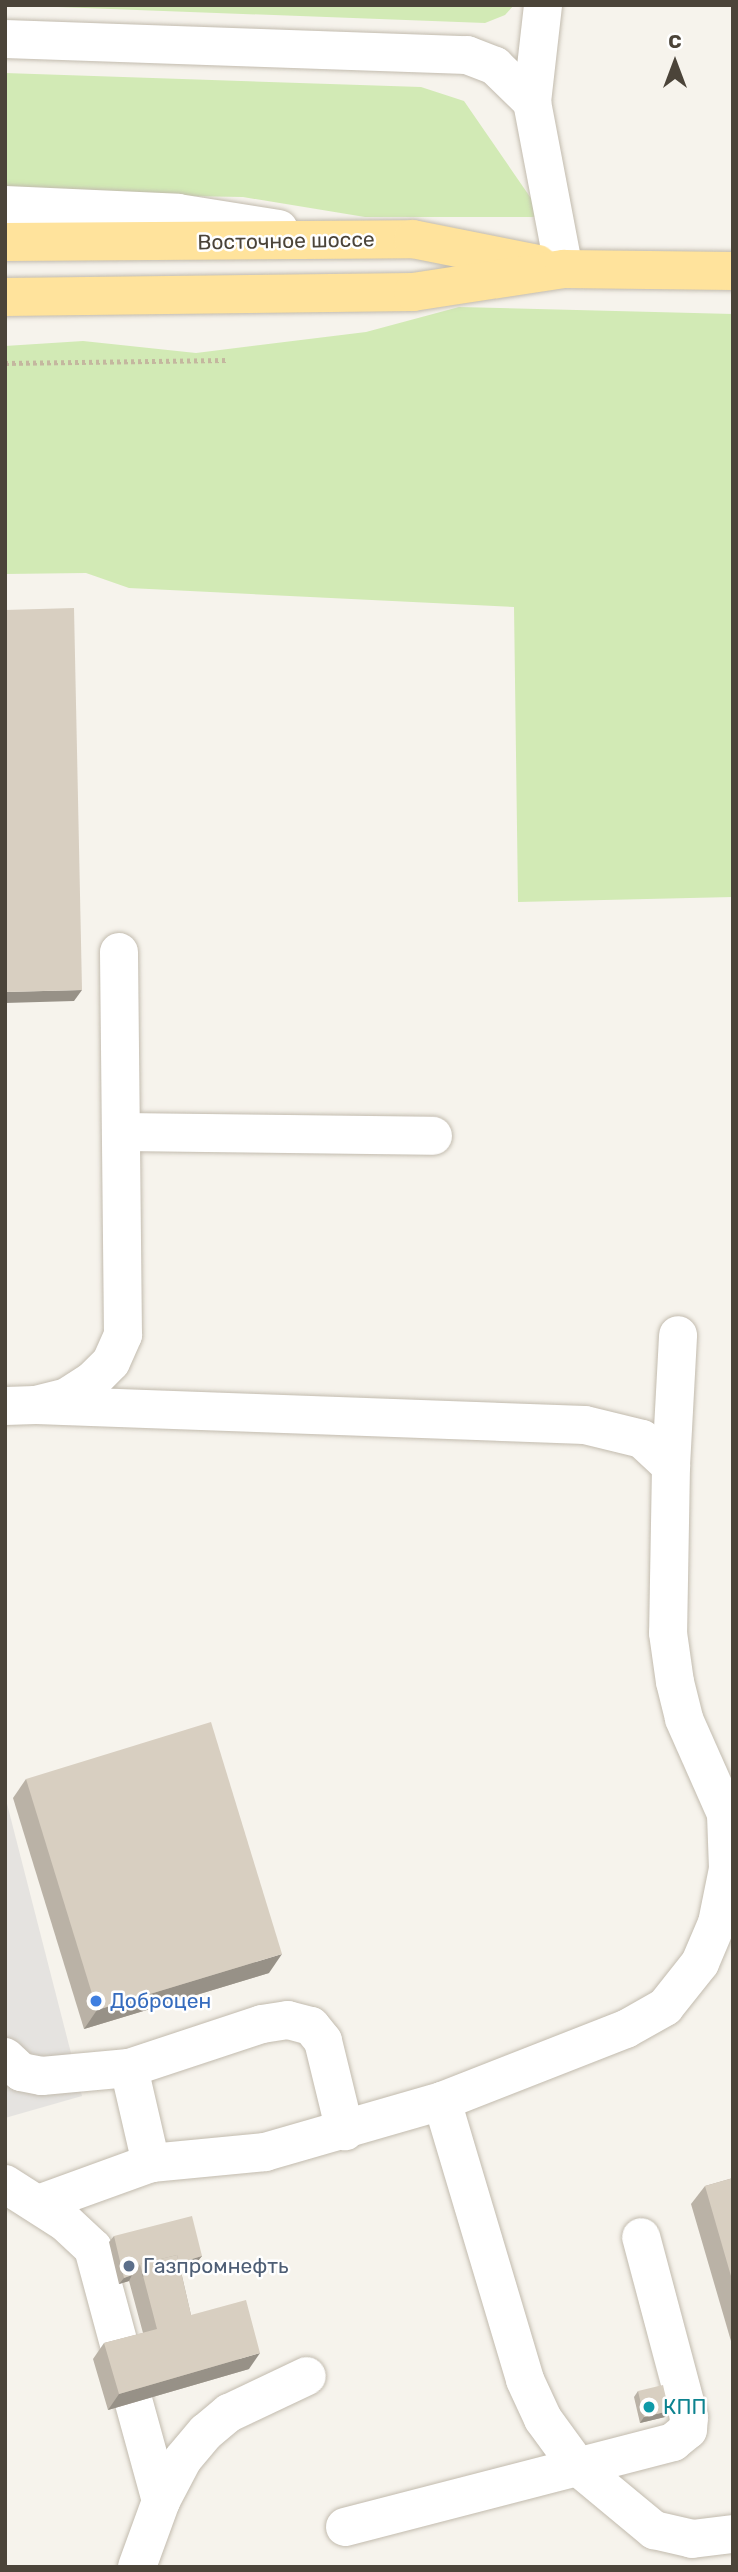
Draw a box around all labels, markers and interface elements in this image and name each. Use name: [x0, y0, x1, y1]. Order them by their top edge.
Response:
north arrow: [640, 28, 710, 98]
text: С: [668, 30, 682, 53]
street label: Восточное шоссе: [197, 227, 375, 255]
place label: Доброцен: [110, 1988, 211, 2014]
marker: Доброцен: [88, 1993, 104, 2009]
place label: Газпромнефть: [143, 2253, 289, 2279]
marker: Газпромнефть: [121, 2258, 137, 2274]
place label: КПП: [663, 2394, 706, 2420]
marker: КПП: [641, 2399, 657, 2415]

